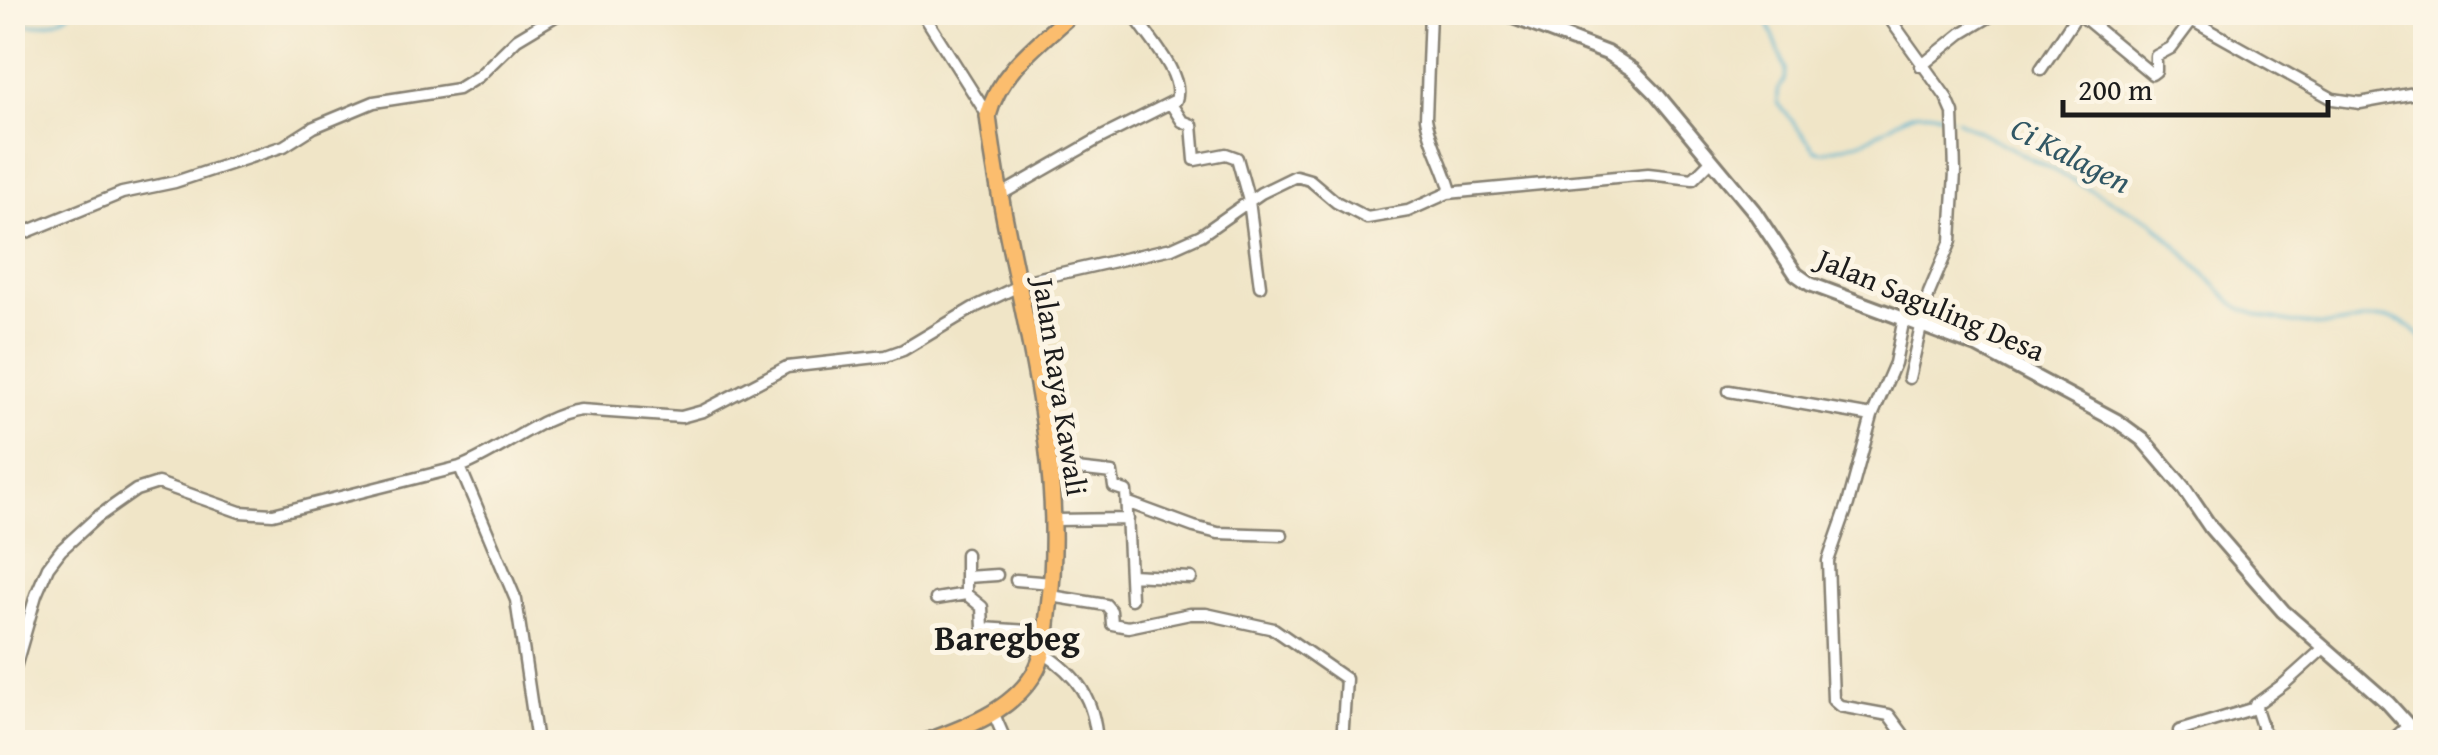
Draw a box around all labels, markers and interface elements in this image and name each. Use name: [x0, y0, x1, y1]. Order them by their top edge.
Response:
scale bar: [2063, 55, 2328, 117]
text: 200 m: [2078, 67, 2153, 111]
water label: Ci Kalagen: [2003, 104, 2139, 205]
street label: Jalan Saguling Desa: [1807, 235, 2052, 372]
street label: Jalan Raya Kawali: [1021, 271, 1100, 499]
district label: Baregbeg: [934, 612, 1080, 663]

